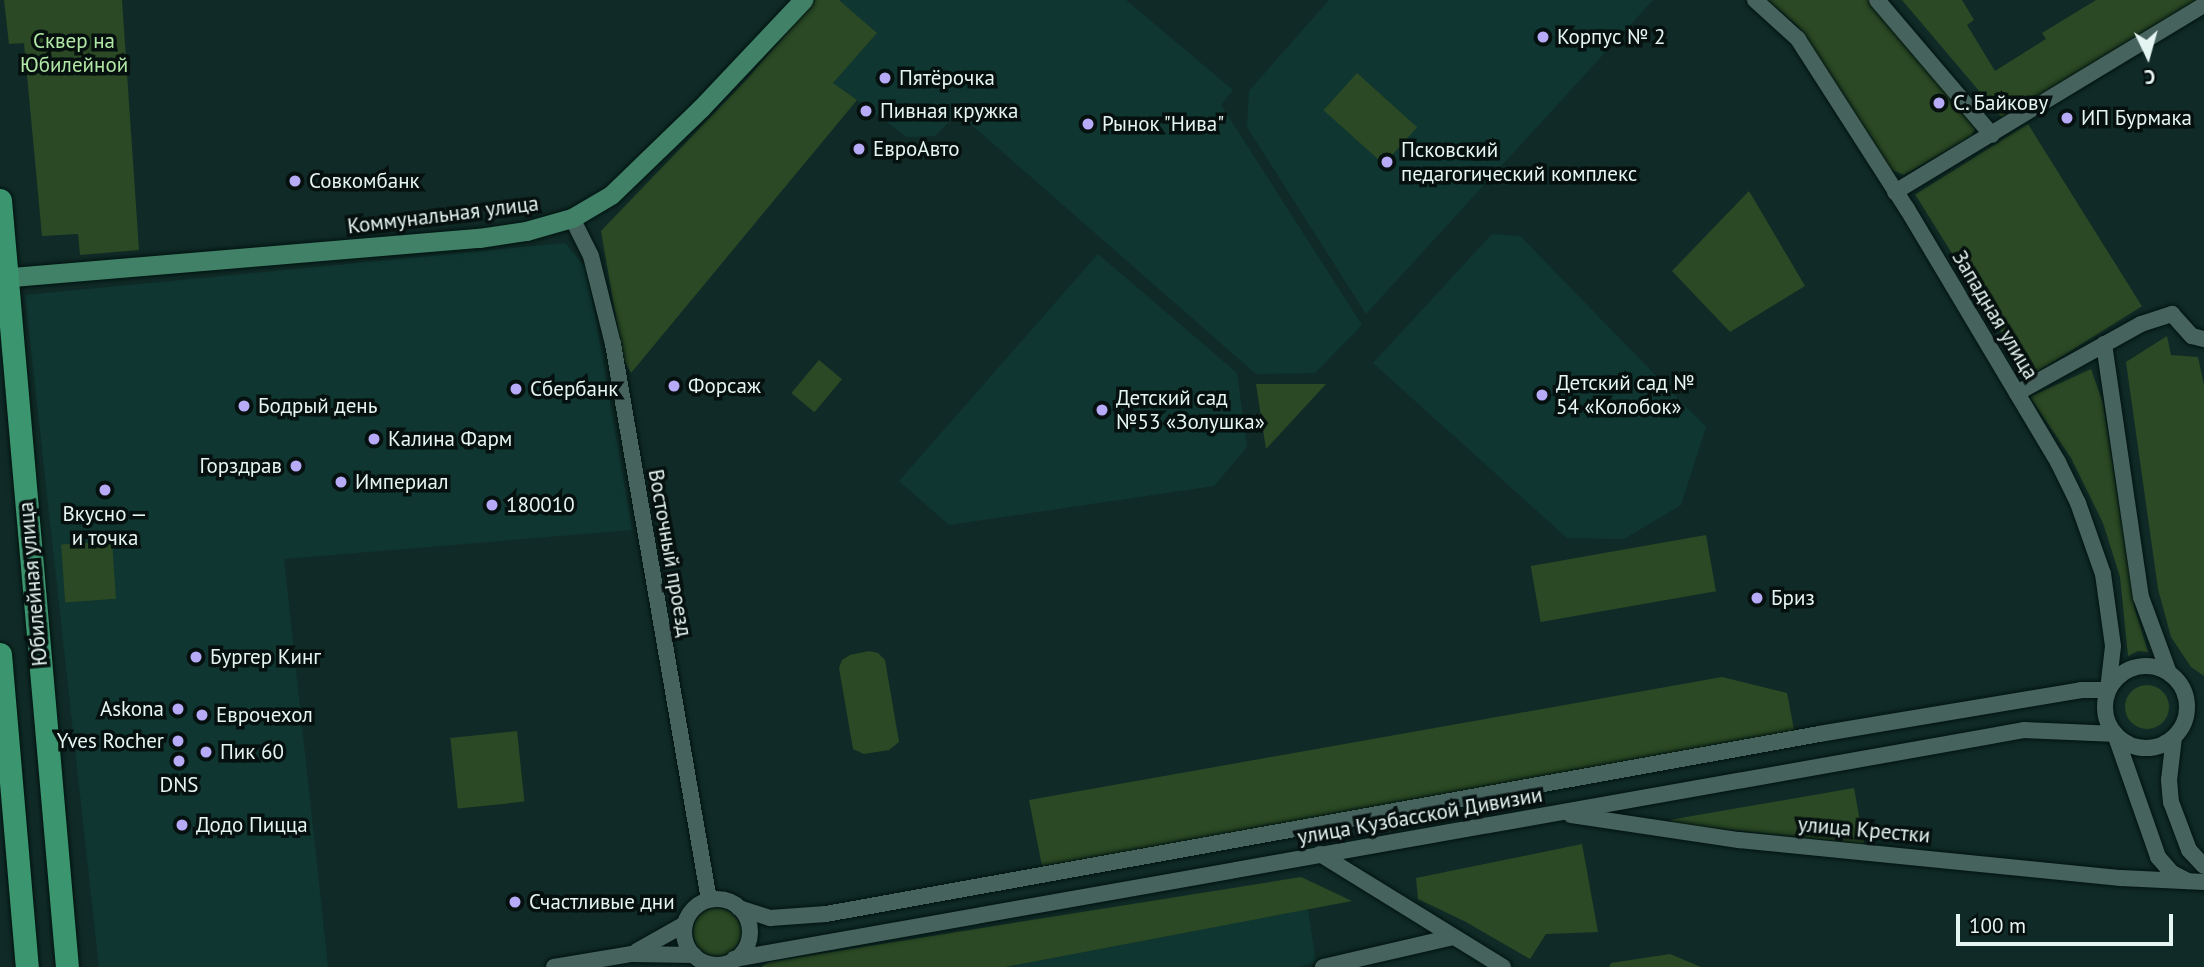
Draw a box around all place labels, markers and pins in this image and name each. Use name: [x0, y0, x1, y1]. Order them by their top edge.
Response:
place label: Корпус № 2: [1557, 24, 1666, 50]
marker: Корпус № 2: [1535, 29, 1551, 45]
place label: Пятёрочка: [899, 65, 995, 91]
marker: Пятёрочка: [877, 70, 893, 86]
place label: С. Байкову: [1953, 90, 2050, 116]
marker: С. Байкову: [1931, 95, 1947, 111]
place label: Пивная кружка: [880, 98, 1018, 124]
marker: Пивная кружка: [858, 103, 874, 119]
place label: ИП Бурмака: [2081, 105, 2192, 131]
marker: ИП Бурмака: [2059, 110, 2075, 126]
place label: Рынок "Нива": [1102, 111, 1226, 137]
marker: Рынок "Нива": [1080, 116, 1096, 132]
place label: ЕвроАвто: [873, 136, 959, 162]
place label: Псковский педагогический комплекс: [1401, 137, 1637, 187]
marker: ЕвроАвто: [851, 141, 867, 157]
marker: Псковский педагогический комплекс: [1379, 154, 1395, 170]
place label: Совкомбанк: [309, 168, 420, 194]
marker: Совкомбанк: [287, 173, 303, 189]
place label: Детский сад № 54 «Колобок»: [1556, 370, 1695, 420]
place label: Форсаж: [688, 373, 761, 399]
place label: Сбербанк: [530, 376, 618, 402]
marker: Форсаж: [666, 378, 682, 394]
marker: Сбербанк: [508, 381, 524, 397]
place label: Детский сад №53 «Золушка»: [1116, 385, 1265, 435]
marker: Детский сад № 54 «Колобок»: [1534, 387, 1550, 403]
place label: Бодрый день: [258, 393, 377, 419]
marker: Бодрый день: [236, 398, 252, 414]
marker: Детский сад №53 «Золушка»: [1094, 402, 1110, 418]
place label: Калина Фарм: [388, 426, 512, 452]
marker: Калина Фарм: [366, 431, 382, 447]
place label: Горздрав: [200, 453, 282, 479]
marker: Горздрав: [288, 458, 304, 474]
place label: Империал: [355, 469, 449, 495]
marker: Империал: [333, 474, 349, 490]
marker: Вкусно — и точка: [97, 482, 113, 498]
place label: 180010: [506, 492, 575, 518]
marker: 180010: [484, 497, 500, 513]
place label: Вкусно — и точка: [62, 501, 148, 551]
place label: Бриз: [1771, 585, 1815, 611]
marker: Бриз: [1749, 590, 1765, 606]
place label: Бургер Кинг: [210, 644, 321, 670]
marker: Бургер Кинг: [188, 649, 204, 665]
place label: Askona: [100, 696, 164, 722]
marker: Askona: [170, 701, 186, 717]
place label: Еврочехол: [216, 702, 313, 728]
marker: Еврочехол: [194, 707, 210, 723]
place label: Yves Rocher: [57, 728, 164, 754]
marker: Yves Rocher: [170, 733, 186, 749]
place label: Пик 60: [220, 739, 284, 765]
marker: Пик 60: [198, 744, 214, 760]
marker: DNS: [171, 753, 187, 769]
place label: DNS: [159, 772, 199, 798]
place label: Додо Пицца: [196, 812, 308, 838]
marker: Додо Пицца: [174, 817, 190, 833]
place label: Счастливые дни: [529, 889, 675, 915]
marker: Счастливые дни: [507, 894, 523, 910]

